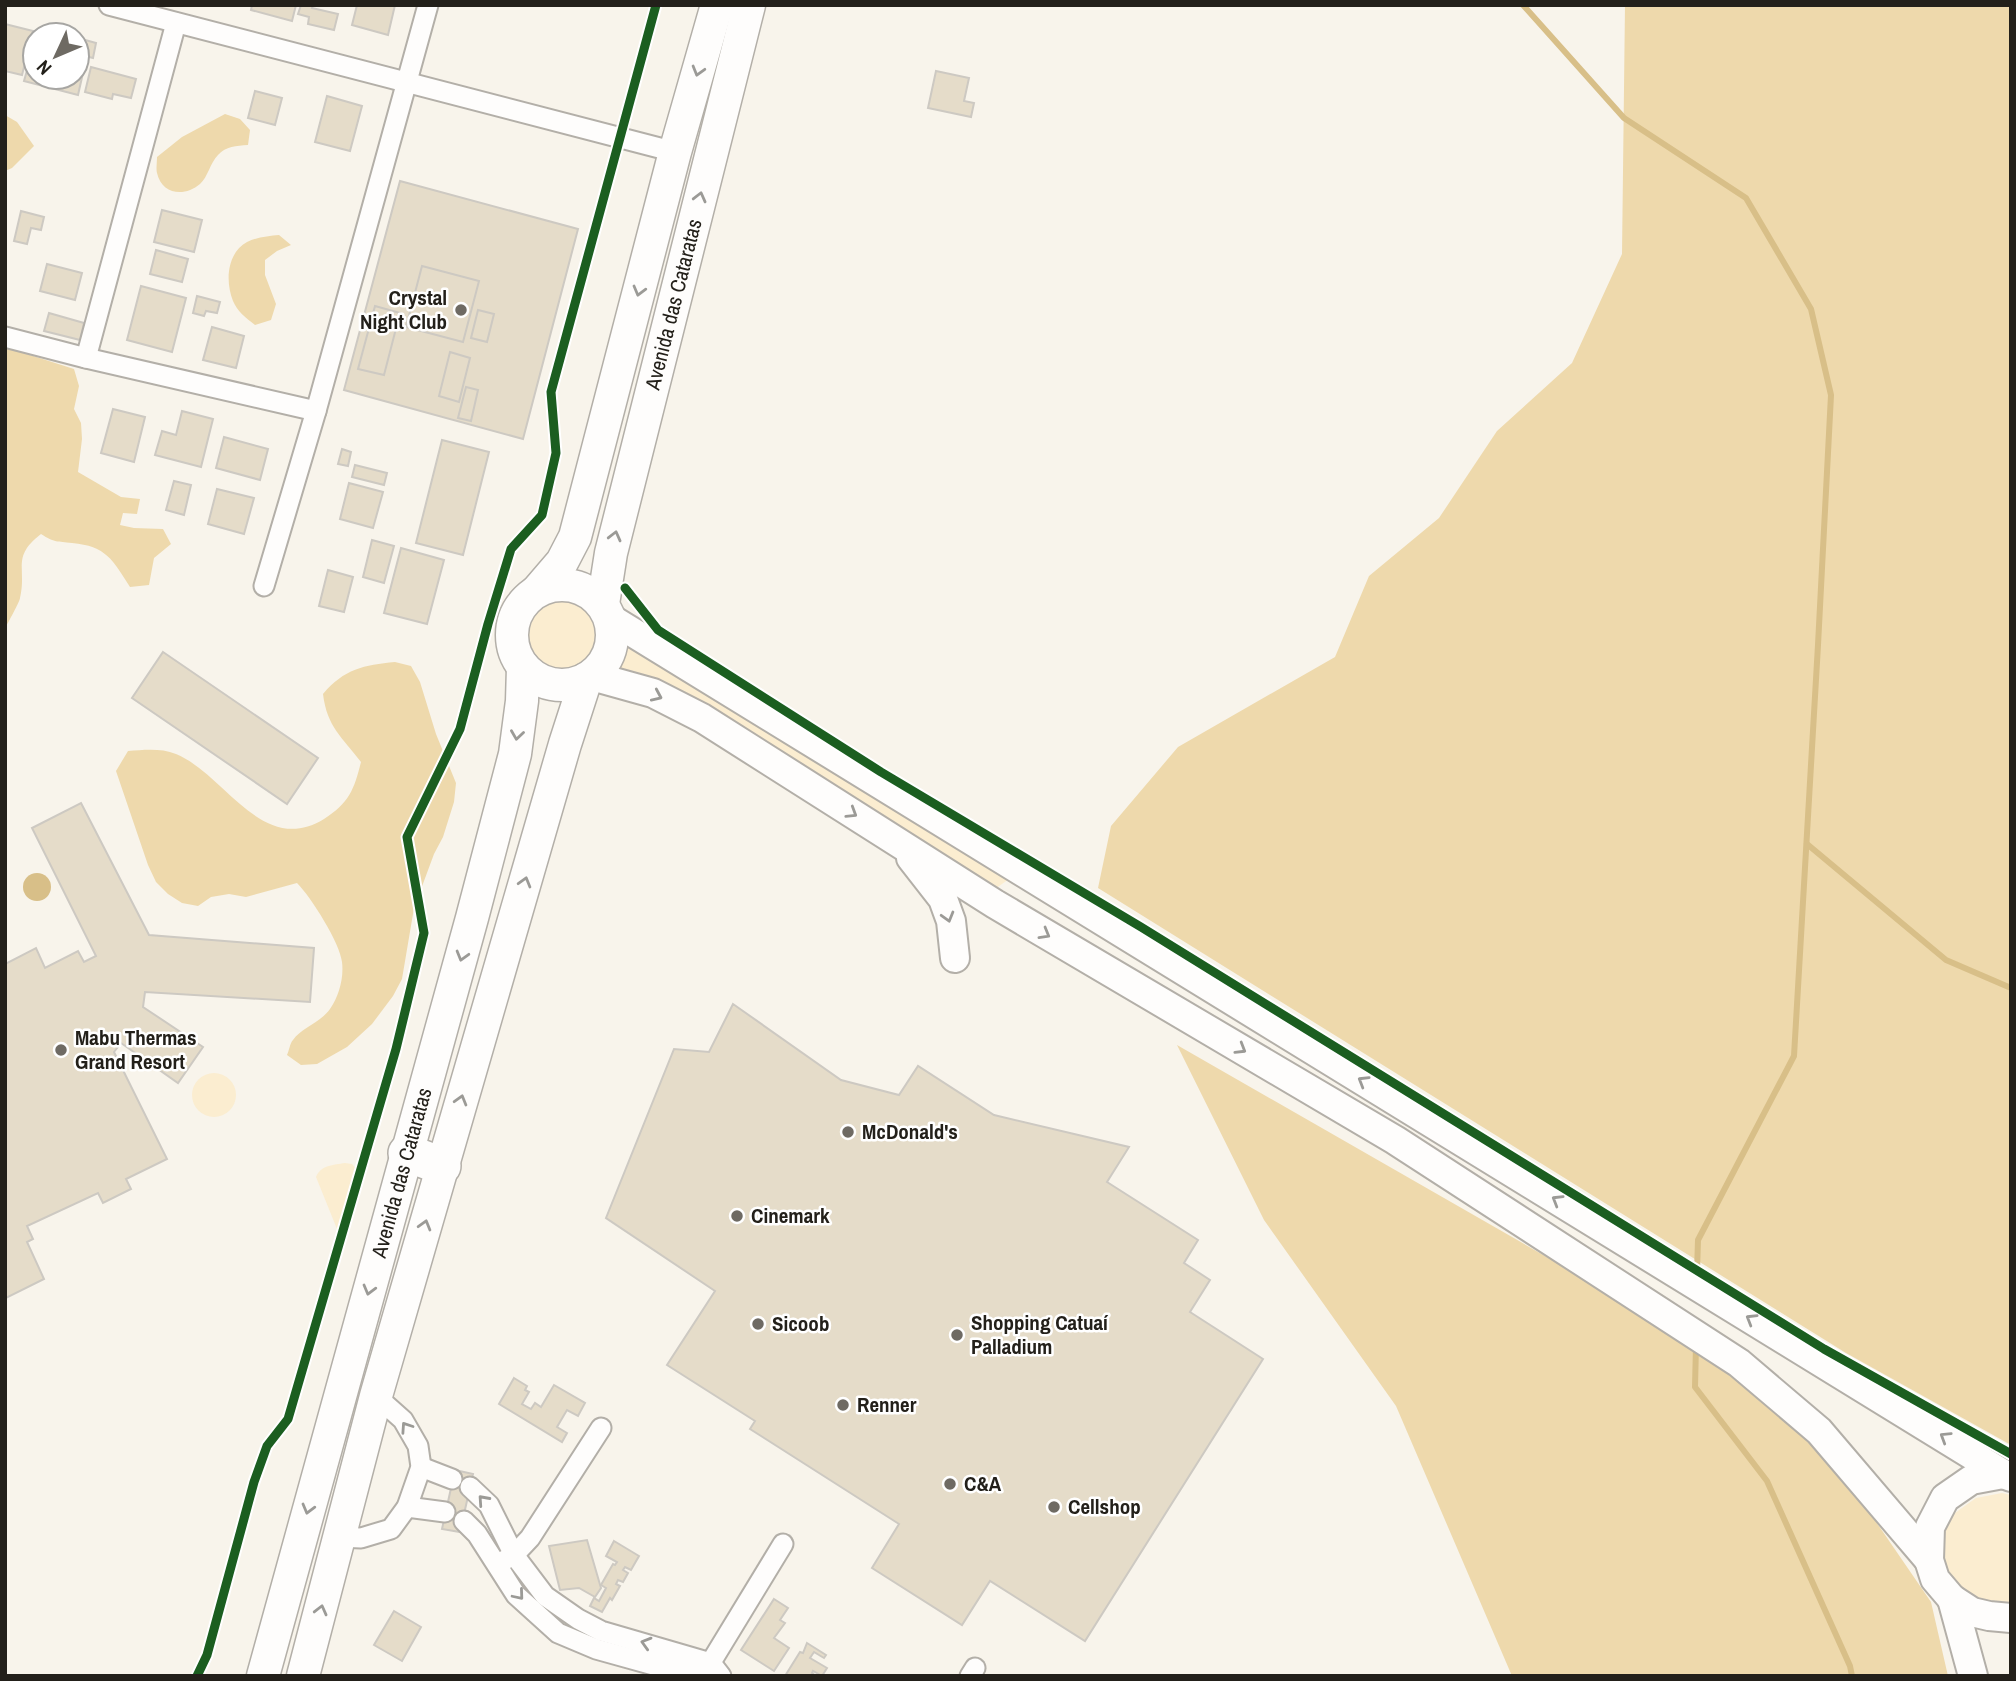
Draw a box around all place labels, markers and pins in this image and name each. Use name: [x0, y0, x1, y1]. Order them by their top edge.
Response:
place label: Crystal Night Club: [360, 283, 447, 336]
marker: Crystal Night Club: [453, 302, 469, 318]
place label: Mabu Thermas Grand Resort: [75, 1023, 197, 1076]
marker: Mabu Thermas Grand Resort: [53, 1042, 69, 1058]
place label: McDonald's: [862, 1117, 958, 1146]
marker: McDonald's: [840, 1124, 856, 1140]
place label: Cinemark: [751, 1201, 830, 1230]
marker: Cinemark: [729, 1208, 745, 1224]
place label: Shopping Catuaí Palladium: [971, 1308, 1109, 1361]
place label: Sicoob: [772, 1309, 829, 1338]
marker: Sicoob: [750, 1316, 766, 1332]
marker: Shopping Catuaí Palladium: [949, 1327, 965, 1343]
place label: Renner: [857, 1390, 917, 1419]
marker: Renner: [835, 1397, 851, 1413]
place label: C&A: [964, 1469, 1002, 1498]
marker: C&A: [942, 1476, 958, 1492]
place label: Cellshop: [1068, 1492, 1141, 1521]
marker: Cellshop: [1046, 1499, 1062, 1515]

